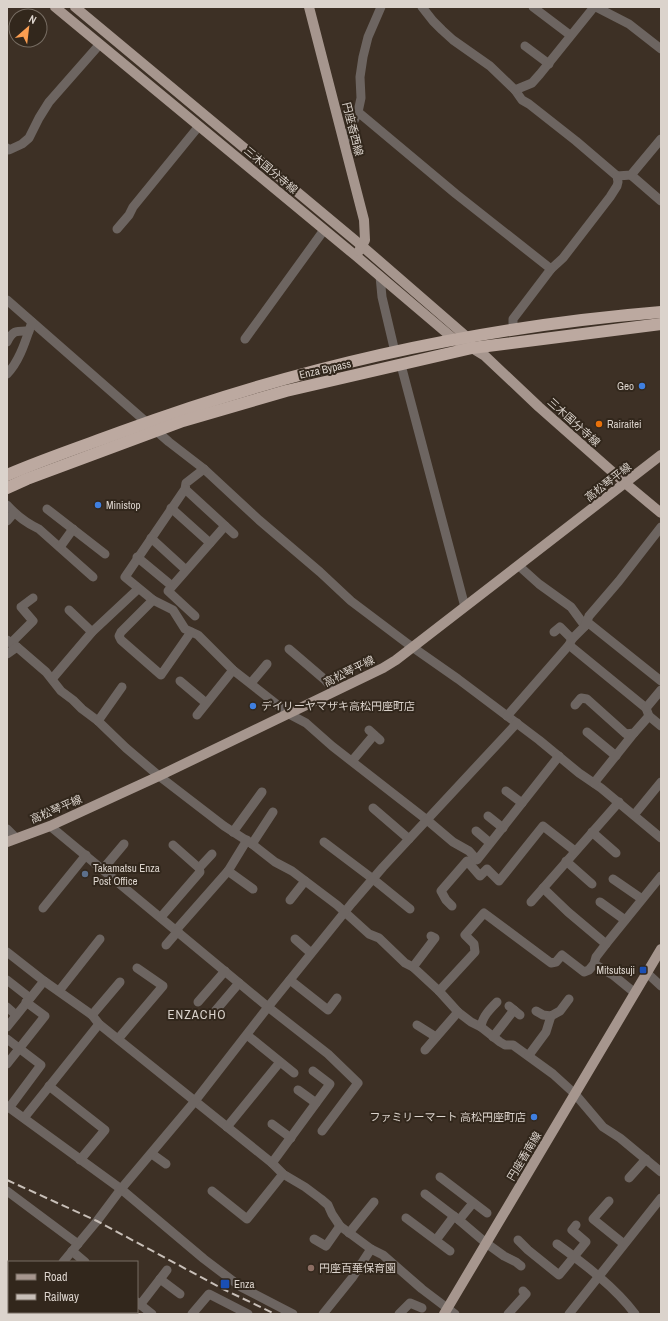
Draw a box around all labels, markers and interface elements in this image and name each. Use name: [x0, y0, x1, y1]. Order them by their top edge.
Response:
north arrow: [8, 8, 48, 48]
text: N: [27, 11, 39, 27]
street label: 円座香西線: [340, 101, 366, 157]
street label: 三木国分寺線: [241, 143, 301, 197]
street label: Enza Bypass: [298, 356, 353, 382]
place label: Geo: [617, 379, 634, 393]
marker: Geo: [637, 381, 647, 391]
street label: 三木国分寺線: [545, 395, 603, 449]
place label: Rairaitei: [607, 417, 642, 431]
marker: Rairaitei: [594, 419, 604, 429]
street label: 高松琴平線: [582, 460, 634, 504]
place label: Ministop: [106, 498, 141, 512]
marker: Ministop: [93, 500, 103, 510]
street label: 高松琴平線: [321, 653, 377, 689]
place label: デイリーヤマザキ高松円座町店: [261, 699, 415, 713]
marker: デイリーヤマザキ高松円座町店: [248, 701, 258, 711]
street label: 高松琴平線: [28, 792, 84, 826]
place label: Takamatsu Enza Post Office: [93, 861, 160, 888]
marker: Takamatsu Enza Post Office: [80, 869, 90, 879]
place label: Mitsutsuji: [596, 963, 635, 977]
marker: Mitsutsuji: [638, 965, 648, 975]
district label: ENZACHO: [167, 1006, 227, 1023]
place label: ファミリーマート 高松円座町店: [369, 1110, 526, 1124]
marker: ファミリーマート 高松円座町店: [529, 1112, 539, 1122]
street label: 円座香南線: [504, 1129, 544, 1183]
legend: [8, 1261, 138, 1313]
place label: 円座百華保育園: [319, 1261, 396, 1275]
marker: 円座百華保育園: [306, 1263, 316, 1273]
text: Road: [44, 1269, 68, 1285]
place label: Enza: [234, 1277, 255, 1291]
marker: Enza: [219, 1278, 231, 1290]
text: Railway: [44, 1289, 79, 1305]

